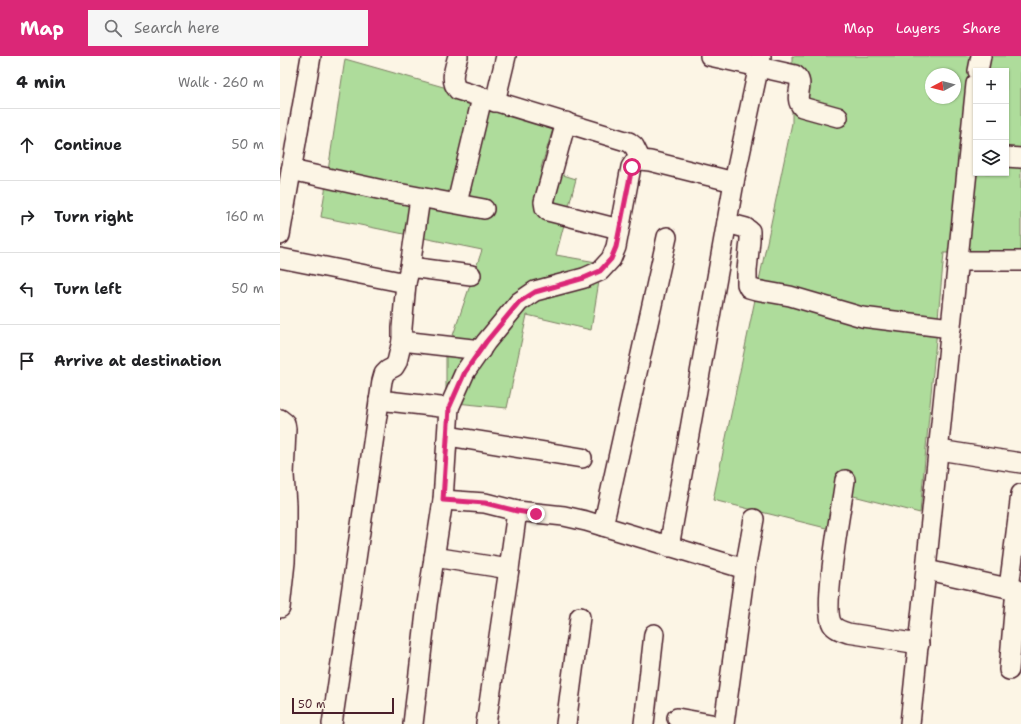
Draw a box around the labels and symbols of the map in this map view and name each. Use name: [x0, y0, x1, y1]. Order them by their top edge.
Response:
north arrow: [925, 68, 961, 104]
route start: [623, 158, 641, 176]
route end: [527, 505, 545, 523]
scale bar: [292, 696, 394, 715]

